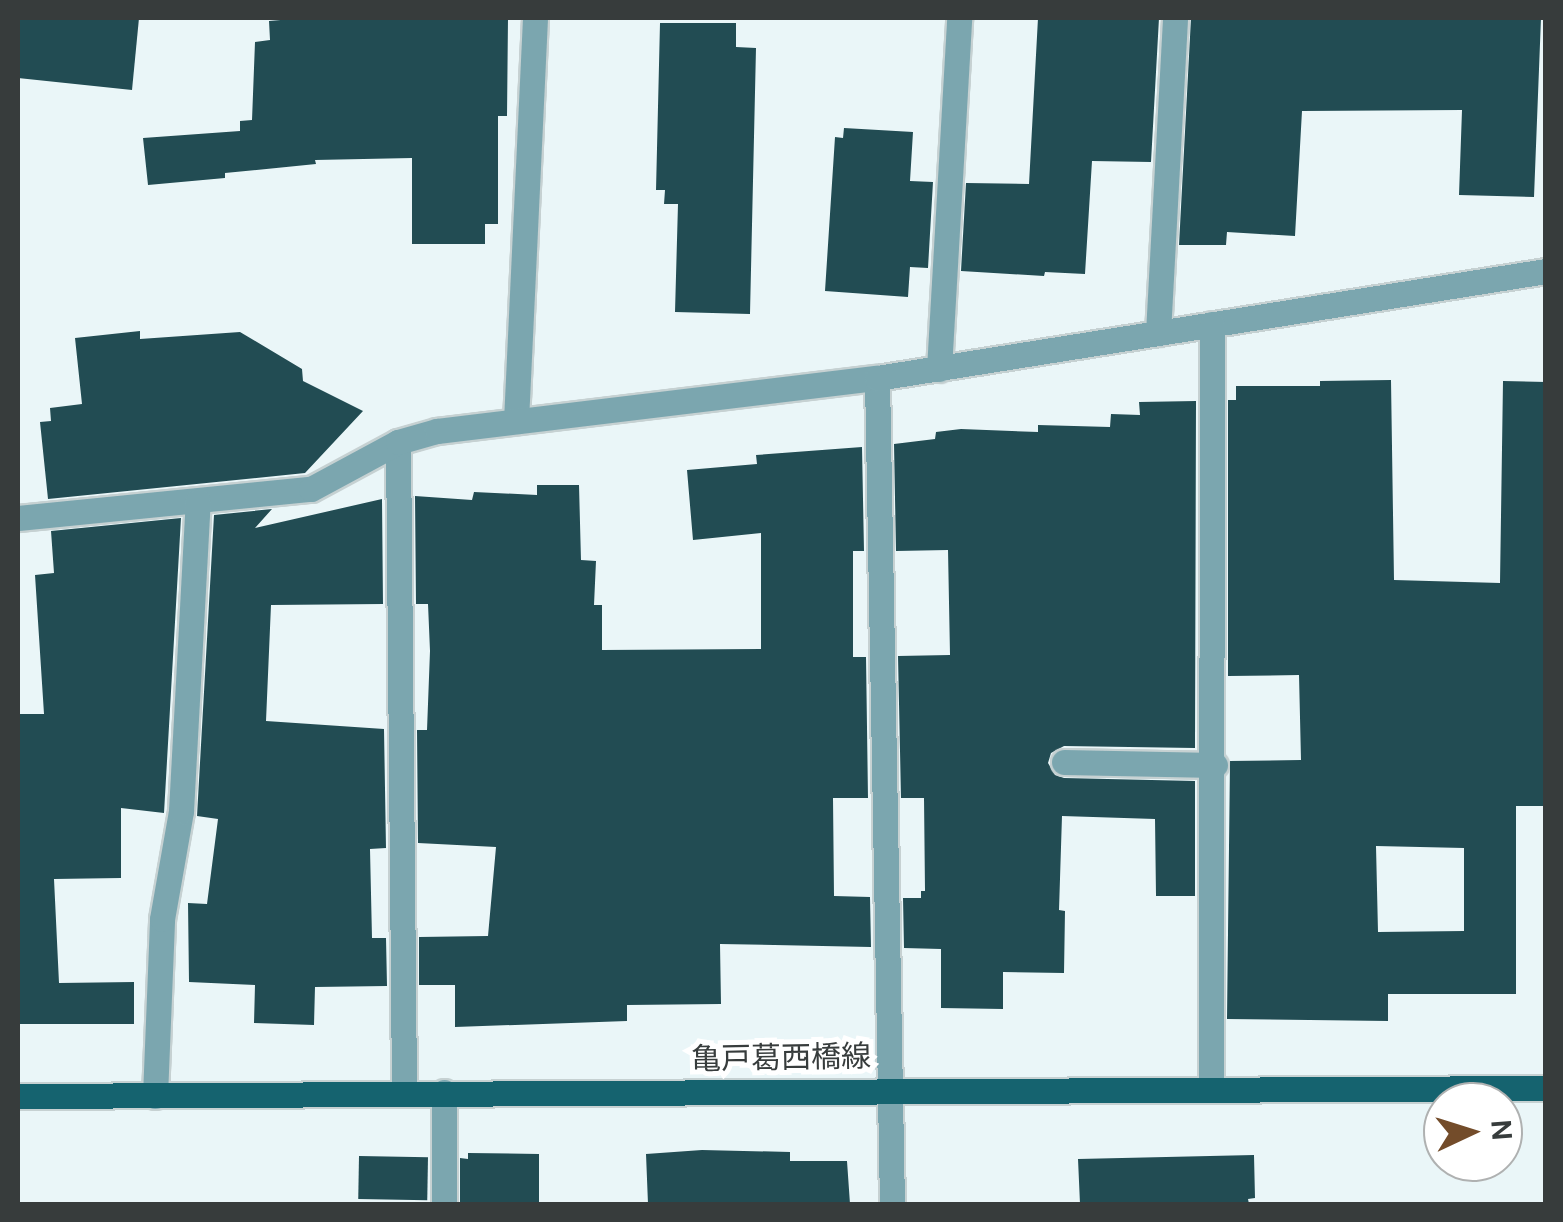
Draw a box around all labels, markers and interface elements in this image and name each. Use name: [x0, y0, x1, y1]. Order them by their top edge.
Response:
street label: 亀戸葛西橋線: [691, 1038, 871, 1078]
north arrow: [1423, 1082, 1523, 1182]
text: N: [1482, 1119, 1521, 1141]

